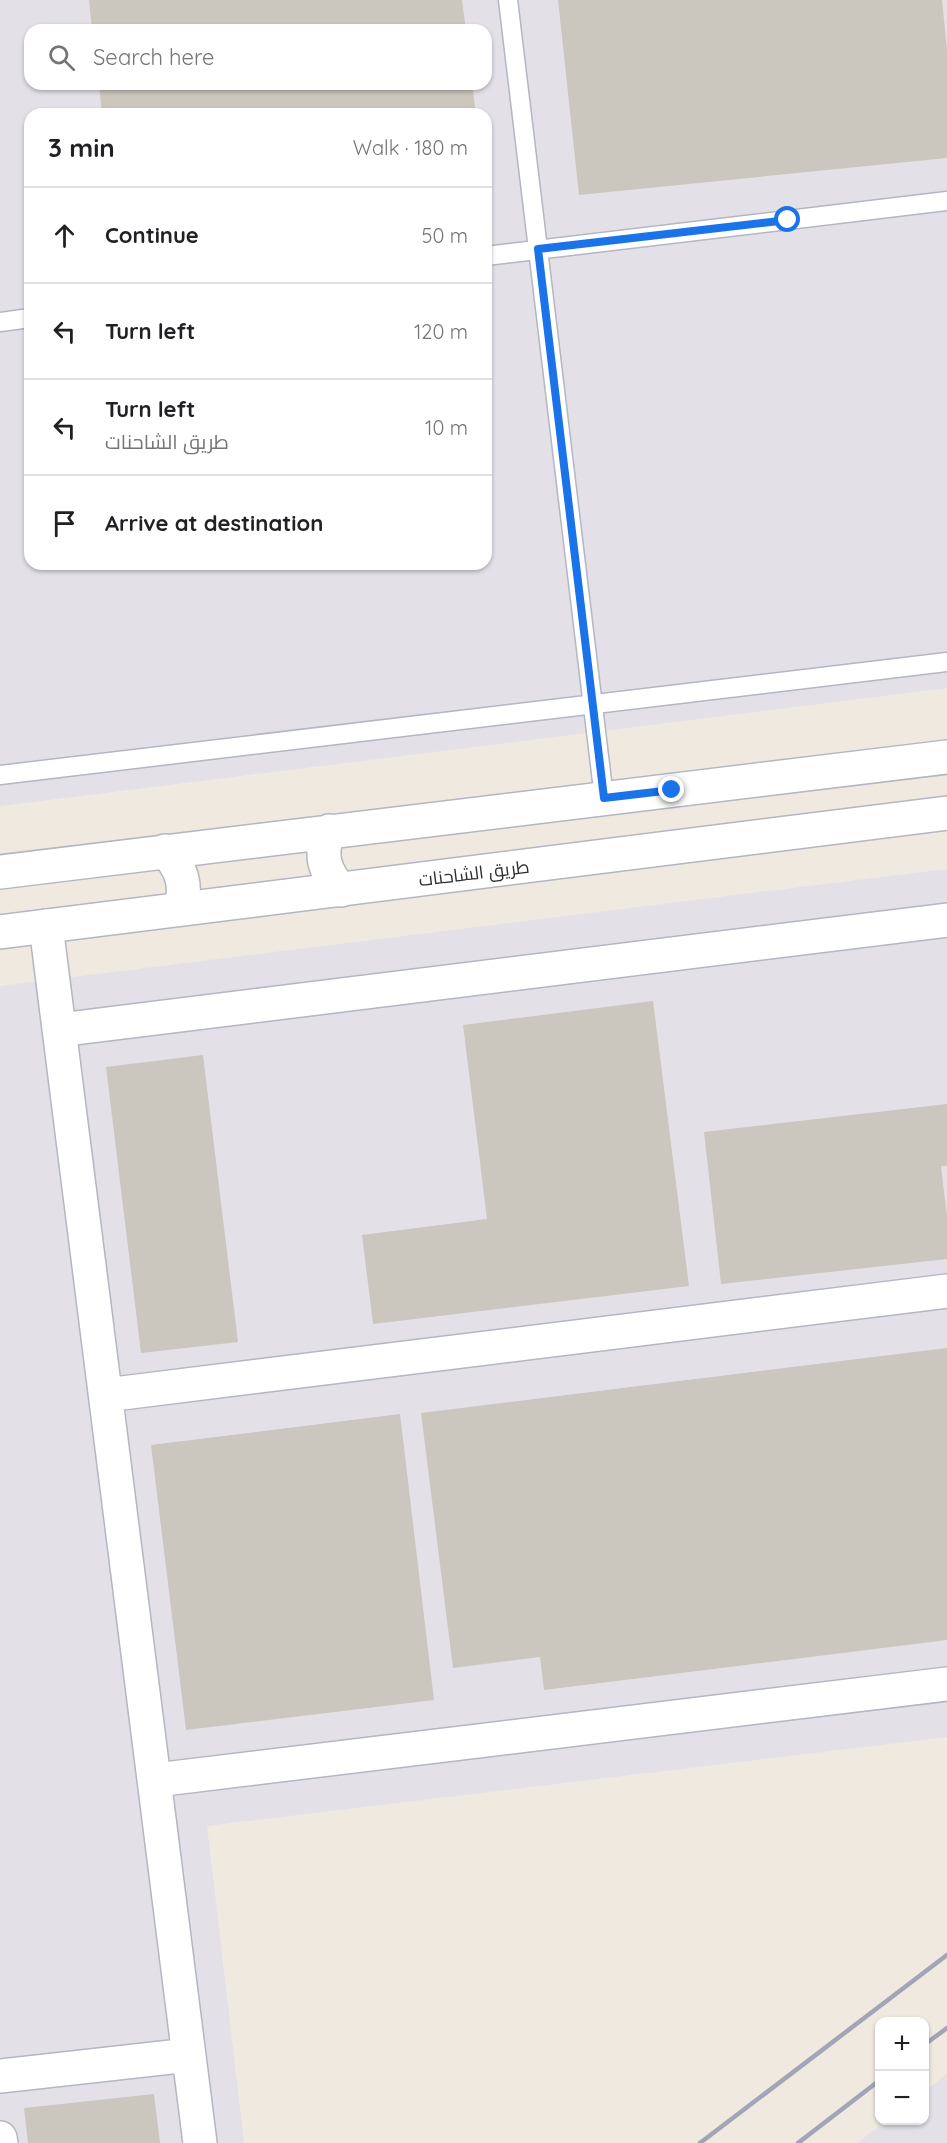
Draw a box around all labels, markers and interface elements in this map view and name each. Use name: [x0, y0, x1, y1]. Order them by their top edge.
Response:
search box: [24, 24, 492, 90]
icon: search: [45, 41, 78, 74]
text: Search here: [93, 43, 214, 71]
text: 3 min: [48, 131, 115, 164]
text: Walk · 180 m: [353, 135, 468, 160]
route start: [774, 206, 800, 232]
icon: ahead: [48, 219, 81, 252]
text: Continue: [105, 221, 199, 249]
text: 50 m: [422, 223, 468, 248]
icon: left: [48, 315, 81, 348]
text: Turn left: [105, 317, 195, 345]
text: 120 m: [414, 319, 468, 344]
text: Turn left: [105, 395, 195, 423]
icon: left: [48, 411, 81, 444]
text: 10 m: [425, 415, 468, 440]
text: طريق الشاحنات: [105, 429, 229, 454]
icon: arrive: [48, 507, 81, 540]
text: Arrive at destination: [105, 509, 323, 537]
route end: [658, 776, 684, 802]
street label: طريق الشاحنات: [417, 855, 531, 892]
map controls: [875, 2017, 929, 2125]
button: +: [875, 2017, 929, 2071]
button: −: [875, 2071, 929, 2125]

